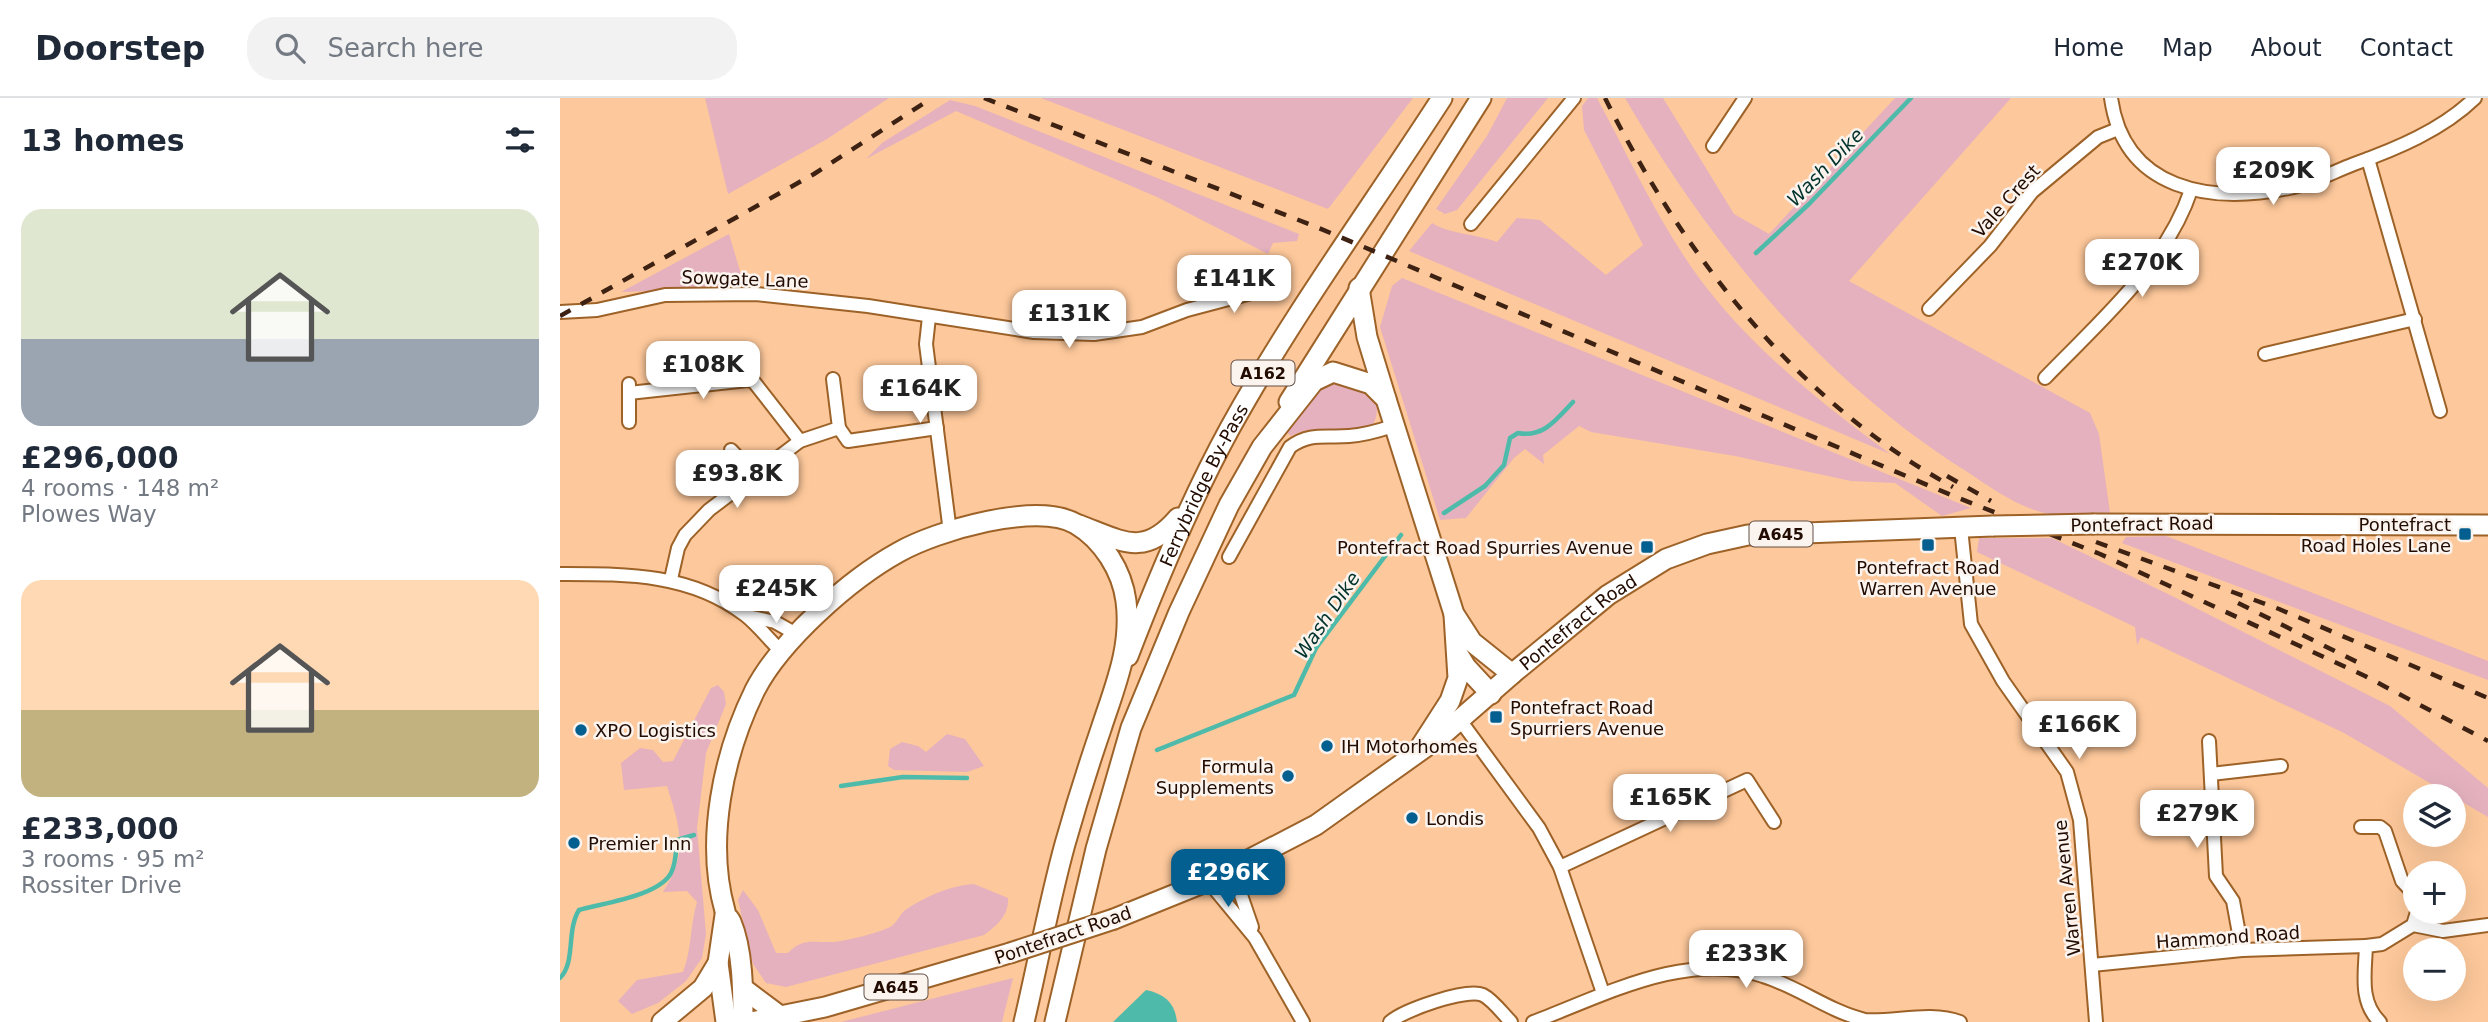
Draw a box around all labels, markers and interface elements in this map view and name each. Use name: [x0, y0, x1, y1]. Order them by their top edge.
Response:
search box: [247, 17, 737, 80]
text: Doorstep: [35, 29, 205, 68]
icon: search: [271, 29, 309, 67]
text: Search here: [327, 33, 484, 63]
text: Home: [2053, 34, 2124, 62]
text: Map: [2162, 34, 2213, 62]
text: About: [2251, 34, 2322, 62]
text: Contact: [2360, 34, 2453, 62]
icon: filters: [501, 121, 539, 159]
text: 13 homes: [21, 123, 185, 158]
water label: Wash Dike: [1782, 123, 1868, 211]
pin: £209K: [2224, 148, 2322, 207]
text: £209K: [2232, 157, 2314, 183]
street label: Vale Crest: [1968, 160, 2044, 242]
pin: £270K: [2093, 240, 2191, 299]
text: £270K: [2101, 249, 2183, 275]
icon: home: [217, 254, 343, 380]
pin: £141K: [1185, 256, 1283, 315]
text: £141K: [1193, 265, 1275, 291]
street label: Sowgate Lane: [681, 266, 809, 292]
pin: £131K: [1020, 290, 1118, 350]
text: £131K: [1028, 300, 1110, 326]
pin: £108K: [654, 342, 752, 401]
text: £108K: [662, 351, 744, 377]
road number: A162: [1232, 360, 1294, 386]
pin: £164K: [871, 366, 969, 425]
text: £164K: [879, 375, 961, 401]
street label: Ferrybridge By-Pass: [1155, 400, 1252, 569]
text: £296,000: [21, 440, 179, 475]
pin: £93.8K: [680, 450, 794, 510]
text: £93.8K: [692, 460, 782, 486]
text: 4 rooms · 148 m²: [21, 475, 219, 501]
text: Plowes Way: [21, 501, 157, 527]
street label: Pontefract Road: [2070, 512, 2214, 536]
place label: Pontefract Road Holes Lane: [2301, 514, 2451, 556]
road number: A645: [1750, 522, 1812, 546]
marker: Pontefract Road Holes Lane: [2457, 526, 2473, 542]
place label: Pontefract Road Spurries Avenue: [1337, 537, 1633, 558]
marker: Pontefract Road Warren Avenue: [1920, 537, 1936, 553]
marker: Pontefract Road Spurries Avenue: [1639, 539, 1655, 555]
place label: Pontefract Road Warren Avenue: [1856, 557, 2000, 599]
pin: £245K: [727, 566, 825, 625]
water label: Wash Dike: [1290, 567, 1364, 663]
street label: Pontefract Road: [1515, 570, 1640, 674]
text: £245K: [735, 575, 817, 601]
icon: home: [217, 625, 343, 751]
place label: Pontefract Road Spurriers Avenue: [1510, 697, 1664, 739]
pin: £166K: [2030, 702, 2128, 761]
marker: Pontefract Road Spurriers Avenue: [1488, 709, 1504, 725]
text: £166K: [2038, 711, 2120, 737]
place label: XPO Logistics: [595, 720, 716, 741]
marker: XPO Logistics: [573, 722, 589, 738]
place label: IH Motorhomes: [1341, 736, 1478, 757]
marker: IH Motorhomes: [1319, 738, 1335, 754]
place label: Formula Supplements: [1156, 756, 1274, 798]
marker: Formula Supplements: [1280, 768, 1296, 784]
pin: £165K: [1621, 774, 1719, 834]
text: £165K: [1629, 784, 1711, 810]
map controls: [2403, 784, 2466, 1001]
button: layers: [2403, 784, 2466, 847]
pin: £279K: [2148, 790, 2246, 850]
text: £279K: [2156, 800, 2238, 826]
place label: Londis: [1426, 808, 1484, 829]
marker: Londis: [1404, 810, 1420, 826]
text: £233,000: [21, 811, 179, 846]
street label: Warren Avenue: [2049, 819, 2085, 957]
place label: Premier Inn: [588, 833, 691, 854]
marker: Premier Inn: [566, 835, 582, 851]
text: 3 rooms · 95 m²: [21, 846, 205, 872]
pin: £296K: [1179, 850, 1277, 909]
text: £296K: [1187, 859, 1269, 885]
button: +: [2403, 861, 2466, 924]
text: Rossiter Drive: [21, 872, 182, 898]
street label: Pontefract Road: [992, 902, 1134, 968]
street label: Hammond Road: [2155, 921, 2301, 953]
pin: £233K: [1697, 930, 1795, 990]
button: −: [2403, 938, 2466, 1001]
text: £233K: [1705, 940, 1787, 966]
road number: A645: [864, 974, 928, 1000]

